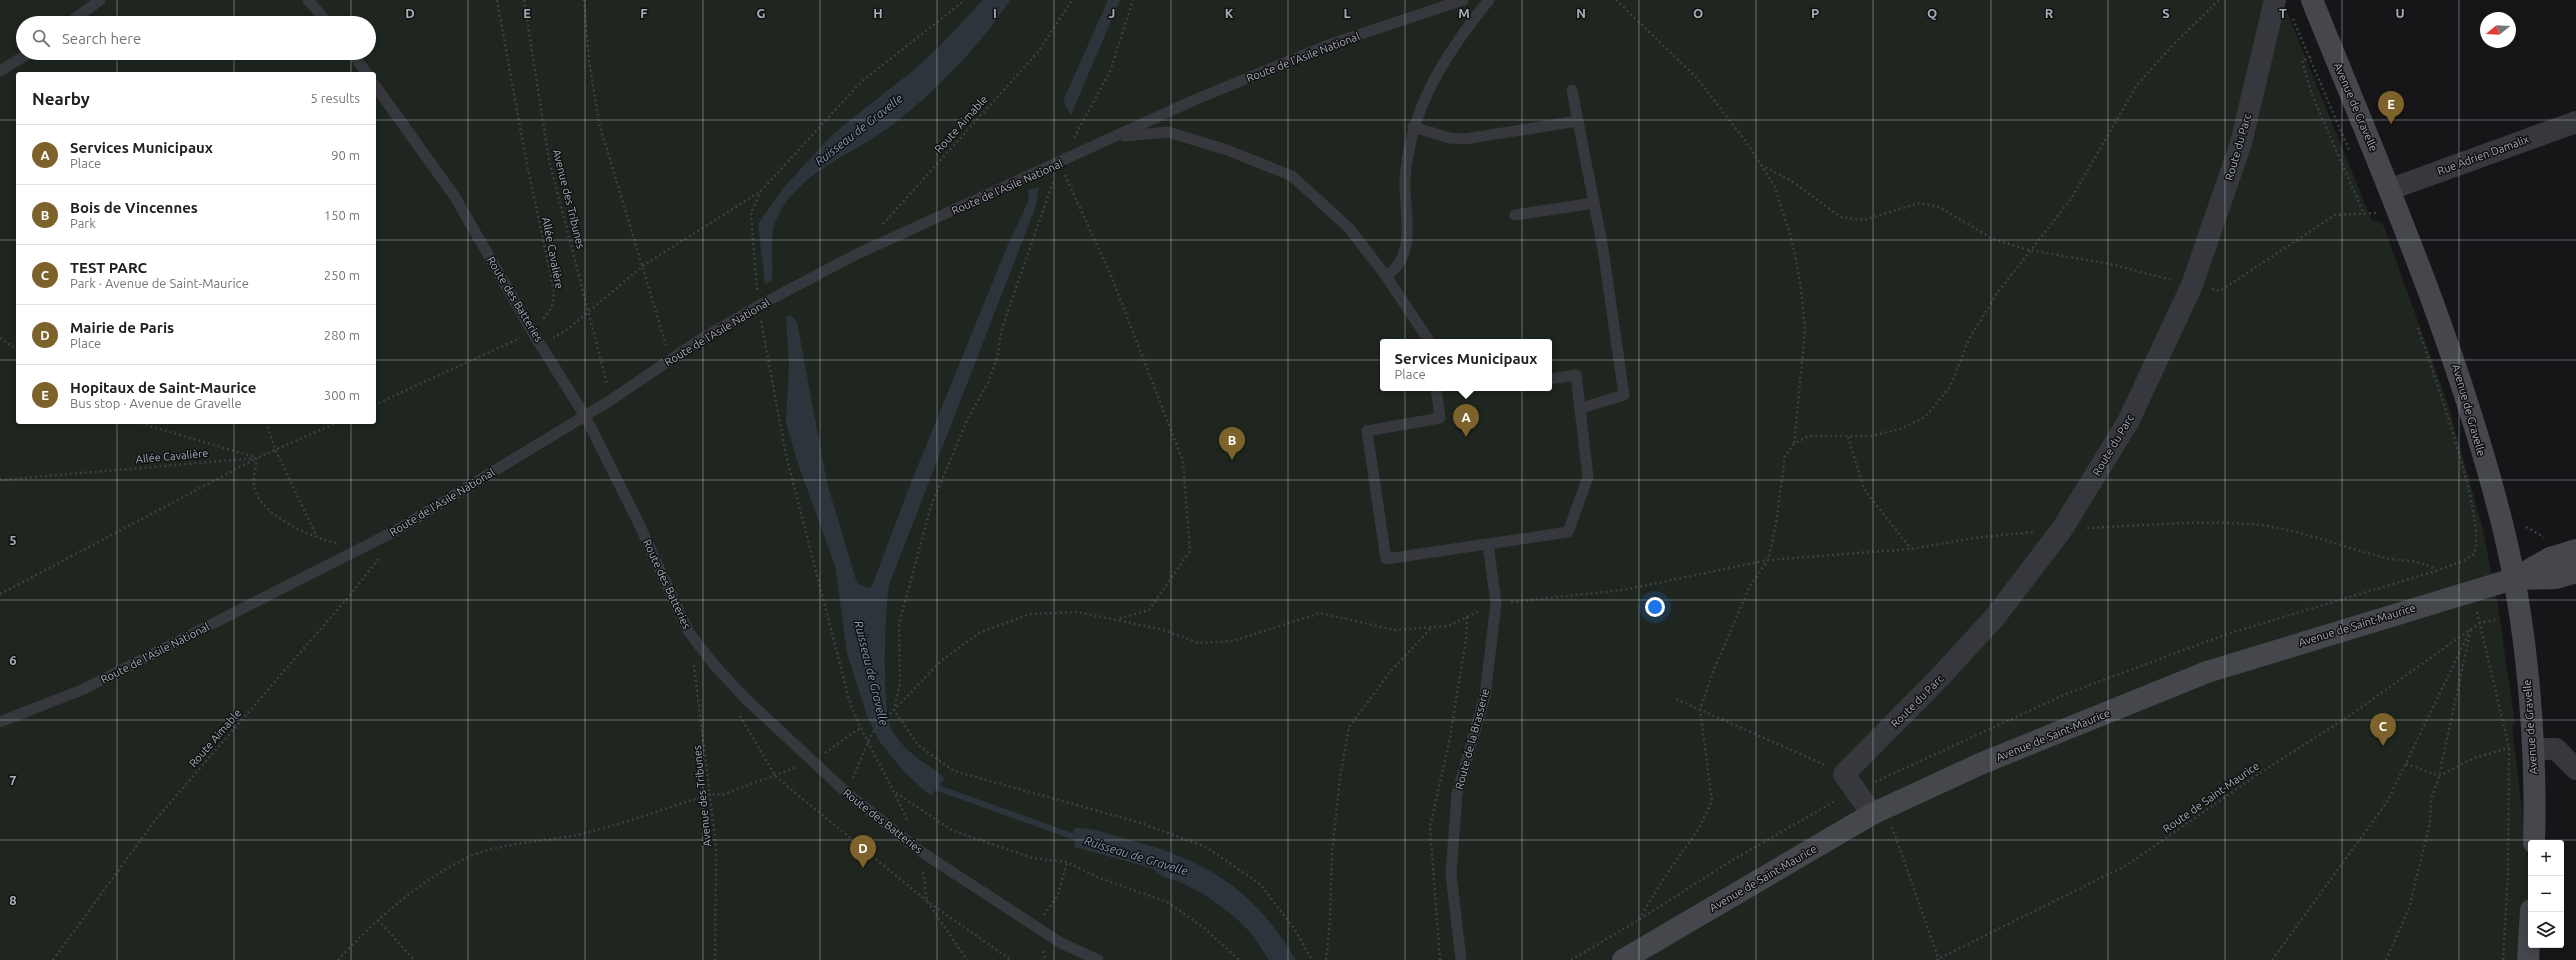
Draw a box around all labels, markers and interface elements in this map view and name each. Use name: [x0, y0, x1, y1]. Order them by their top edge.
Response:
text: D: [405, 6, 415, 20]
text: E: [523, 6, 531, 20]
text: F: [640, 6, 648, 20]
text: G: [757, 6, 766, 20]
text: H: [873, 6, 883, 20]
text: I: [993, 6, 997, 20]
text: J: [1109, 6, 1115, 20]
text: K: [1225, 6, 1234, 20]
text: L: [1343, 6, 1351, 20]
text: M: [1458, 6, 1470, 20]
text: N: [1576, 6, 1586, 20]
text: O: [1693, 6, 1703, 20]
text: P: [1811, 6, 1819, 20]
text: Q: [1927, 6, 1937, 20]
text: R: [2045, 6, 2054, 20]
text: S: [2162, 6, 2170, 20]
text: T: [2279, 6, 2287, 20]
text: U: [2395, 6, 2405, 20]
north arrow: [2480, 12, 2516, 48]
search box: [16, 16, 376, 60]
icon: search: [30, 27, 52, 49]
text: Search here: [62, 30, 141, 47]
street label: Route de l'Asile National: [1245, 30, 1361, 84]
street label: Avenue de Gravelle: [2332, 61, 2380, 153]
text: Nearby: [32, 89, 90, 108]
text: 5 results: [310, 91, 360, 105]
water label: Ruisseau de Gravelle: [812, 91, 905, 168]
pin: E: [2378, 91, 2404, 124]
street label: Route Aimable: [932, 93, 990, 155]
street label: Route du Parc: [2223, 112, 2253, 182]
street label: Rue Adrien Damalix: [2436, 133, 2531, 177]
text: Services Municipaux: [70, 139, 213, 156]
text: A: [40, 148, 50, 162]
text: 90 m: [331, 148, 360, 162]
street label: Avenue des Tribunes: [551, 148, 587, 250]
text: Place: [70, 156, 101, 170]
street label: Route de l'Asile National: [950, 157, 1064, 217]
text: Bois de Vincennes: [70, 199, 198, 216]
text: B: [41, 208, 49, 222]
text: 150 m: [324, 208, 360, 222]
text: Park: [70, 216, 96, 230]
street label: Allée Cavalière: [540, 216, 566, 290]
street label: Route des Batteries: [485, 254, 545, 344]
text: TEST PARC: [70, 259, 147, 276]
text: C: [41, 268, 49, 282]
text: 250 m: [324, 268, 360, 282]
text: Park · Avenue de Saint-Maurice: [70, 276, 249, 290]
street label: Route de l'Asile National: [662, 296, 772, 368]
text: Mairie de Paris: [70, 319, 174, 336]
text: D: [40, 328, 50, 342]
text: 280 m: [324, 328, 360, 342]
text: Place: [70, 336, 101, 350]
popup: [1380, 339, 1552, 391]
text: Services Municipaux: [1395, 350, 1537, 367]
street label: Avenue de Gravelle: [2450, 363, 2488, 457]
text: Place: [1395, 367, 1426, 381]
text: Hopitaux de Saint-Maurice: [70, 379, 256, 396]
text: E: [41, 388, 49, 402]
text: 300 m: [324, 388, 360, 402]
text: Bus stop · Avenue de Gravelle: [70, 396, 242, 410]
pin: A: [1453, 404, 1479, 437]
street label: Route du Parc: [2090, 412, 2136, 478]
pin: B: [1219, 427, 1245, 460]
street label: Allée Cavalière: [135, 447, 209, 465]
street label: Route de l'Asile National: [387, 466, 497, 538]
text: 5: [9, 533, 17, 547]
street label: Route des Batteries: [641, 537, 693, 631]
your location: [1645, 597, 1665, 617]
street label: Avenue de Saint-Maurice: [2297, 601, 2417, 649]
water label: Ruisseau de Gravelle: [852, 619, 891, 727]
street label: Route de l'Asile National: [99, 620, 211, 686]
text: 6: [9, 653, 17, 667]
street label: Route du Parc: [1888, 672, 1946, 730]
street label: Avenue de Gravelle: [2521, 679, 2539, 775]
street label: Route de la Brasserie: [1453, 687, 1491, 791]
street label: Route Aimable: [187, 707, 243, 769]
street label: Avenue de Saint-Maurice: [1994, 707, 2112, 763]
pin: C: [2370, 713, 2396, 746]
street label: Avenue des Tribunes: [691, 745, 713, 847]
street label: Route de Saint-Maurice: [2161, 759, 2261, 835]
text: 7: [9, 773, 17, 787]
street label: Route des Batteries: [841, 786, 925, 856]
water label: Ruisseau de Gravelle: [1083, 834, 1189, 877]
pin: D: [850, 835, 876, 868]
map controls: [2528, 840, 2564, 948]
button: +: [2528, 840, 2564, 876]
street label: Avenue de Saint-Maurice: [1707, 842, 1819, 914]
button: −: [2528, 876, 2564, 912]
text: 8: [9, 893, 17, 907]
button: layers: [2528, 912, 2564, 948]

